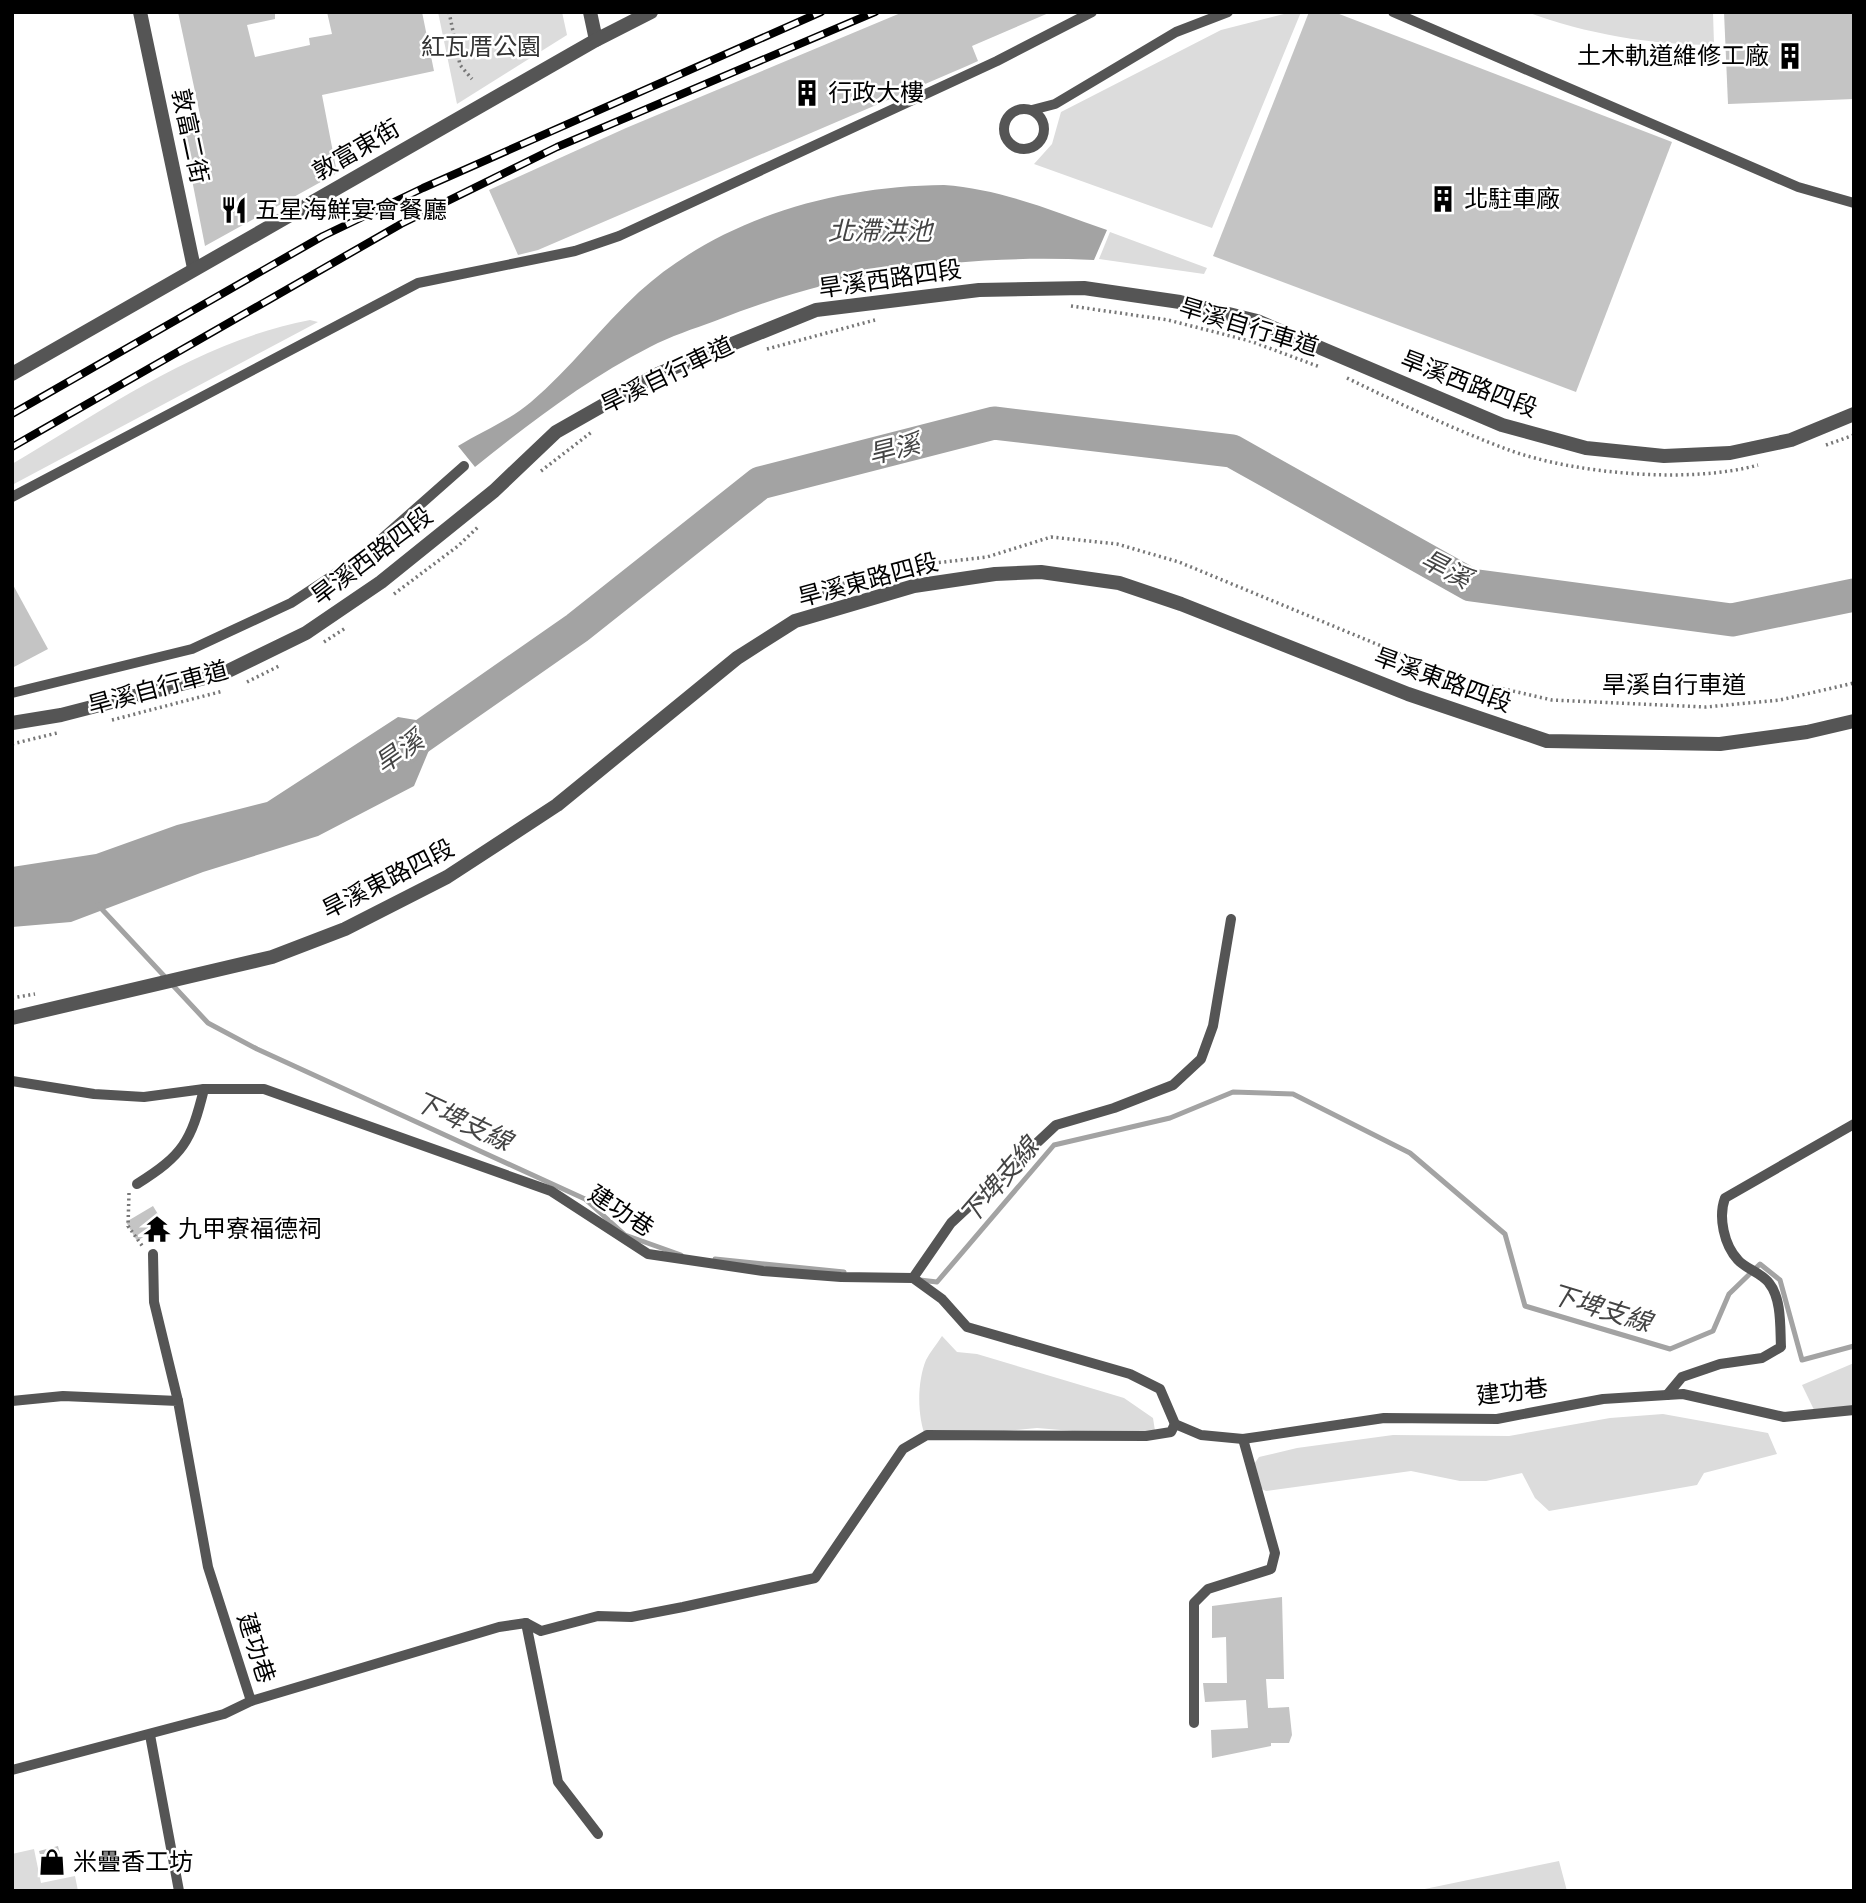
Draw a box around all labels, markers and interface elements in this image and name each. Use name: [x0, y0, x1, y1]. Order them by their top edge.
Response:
park label: 紅瓦厝公園: [421, 31, 541, 60]
place label: 土木軌道維修工廠: [1577, 40, 1769, 69]
building icon: 土木軌道維修工廠: [1775, 41, 1805, 71]
place label: 行政大樓: [828, 77, 924, 106]
building icon: 行政大樓: [792, 78, 822, 108]
street label: 敦富二街: [167, 86, 216, 186]
street label: 敦富東街: [306, 112, 404, 185]
place label: 北駐車廠: [1464, 183, 1560, 212]
building icon: 北駐車廠: [1428, 184, 1458, 214]
place label: 五星海鮮宴會餐廳: [255, 194, 447, 223]
restaurant icon: 五星海鮮宴會餐廳: [219, 195, 249, 225]
water label: 北滯洪池: [828, 214, 935, 245]
street label: 旱溪西路四段: [816, 253, 963, 302]
street label: 旱溪自行車道: [1176, 291, 1323, 360]
street label: 旱溪自行車道: [595, 329, 737, 418]
street label: 旱溪西路四段: [1397, 343, 1542, 422]
water label: 旱溪: [865, 425, 926, 469]
street label: 旱溪西路四段: [305, 500, 437, 610]
water label: 旱溪: [1416, 542, 1480, 595]
street label: 旱溪東路四段: [794, 546, 941, 611]
street label: 旱溪東路四段: [1371, 640, 1516, 717]
street label: 旱溪自行車道: [84, 654, 231, 719]
street label: 旱溪自行車道: [1602, 669, 1746, 698]
water label: 旱溪: [368, 721, 432, 778]
street label: 旱溪東路四段: [317, 832, 458, 923]
water label: 下埤支線: [410, 1084, 520, 1157]
water label: 下埤支線: [952, 1128, 1046, 1229]
street label: 建功巷: [584, 1178, 660, 1242]
place label: 九甲寮福德祠: [178, 1213, 322, 1242]
temple icon: 九甲寮福德祠: [142, 1214, 172, 1244]
water label: 下埤支線: [1547, 1277, 1659, 1337]
street label: 建功巷: [1474, 1372, 1549, 1409]
street label: 建功巷: [233, 1609, 282, 1686]
place label: 米疊香工坊: [73, 1846, 193, 1875]
shop icon: 米疊香工坊: [37, 1847, 67, 1877]

